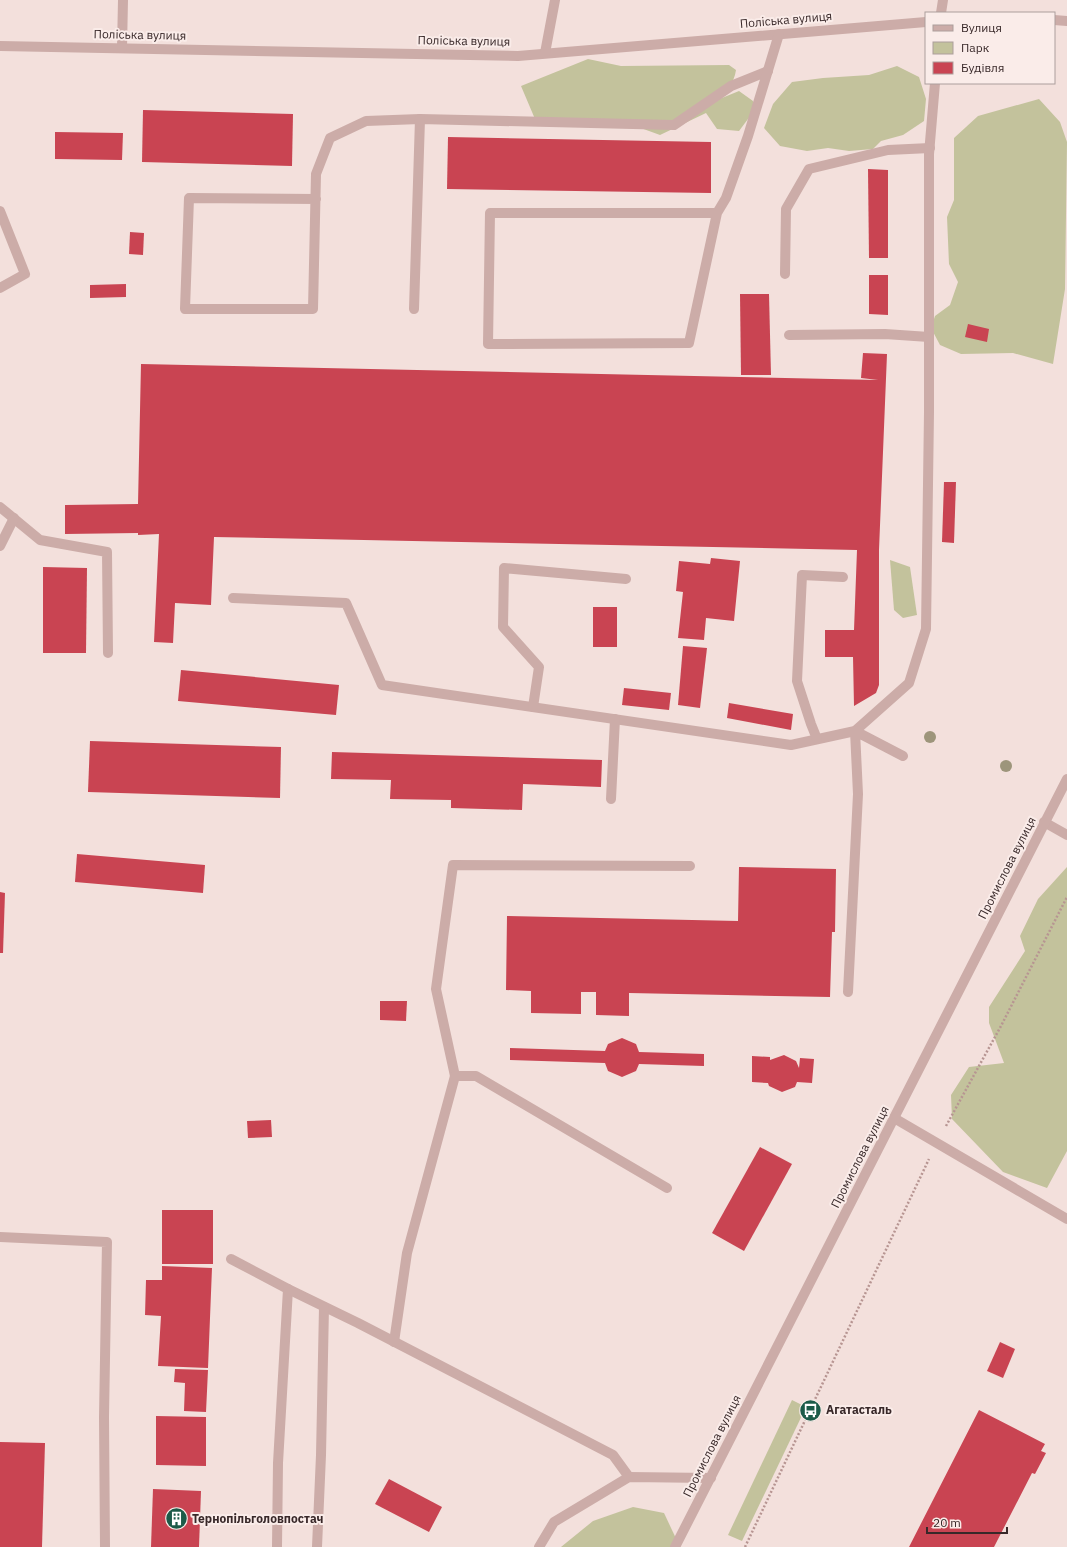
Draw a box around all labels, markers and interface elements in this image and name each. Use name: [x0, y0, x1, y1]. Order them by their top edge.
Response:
street label: Поліська вулиця: [739, 8, 833, 31]
legend: [925, 12, 1055, 84]
text: Вулиця: [961, 20, 1002, 35]
street label: Поліська вулиця: [94, 26, 186, 43]
street label: Поліська вулиця: [418, 32, 510, 49]
text: Парк: [961, 40, 990, 55]
text: Будівля: [961, 60, 1004, 75]
street label: Промислова вулиця: [974, 814, 1039, 921]
street label: Промислова вулиця: [827, 1103, 892, 1210]
street label: Промислова вулиця: [679, 1392, 744, 1499]
bus stop icon: Агатасталь: [797, 1397, 823, 1423]
place label: Агатасталь: [826, 1402, 892, 1417]
building icon: Тернопільголовпостач: [163, 1506, 189, 1532]
scale bar: [927, 1509, 1007, 1535]
place label: Тернопільголовпостач: [192, 1511, 324, 1526]
text: 20 m: [933, 1515, 961, 1530]

